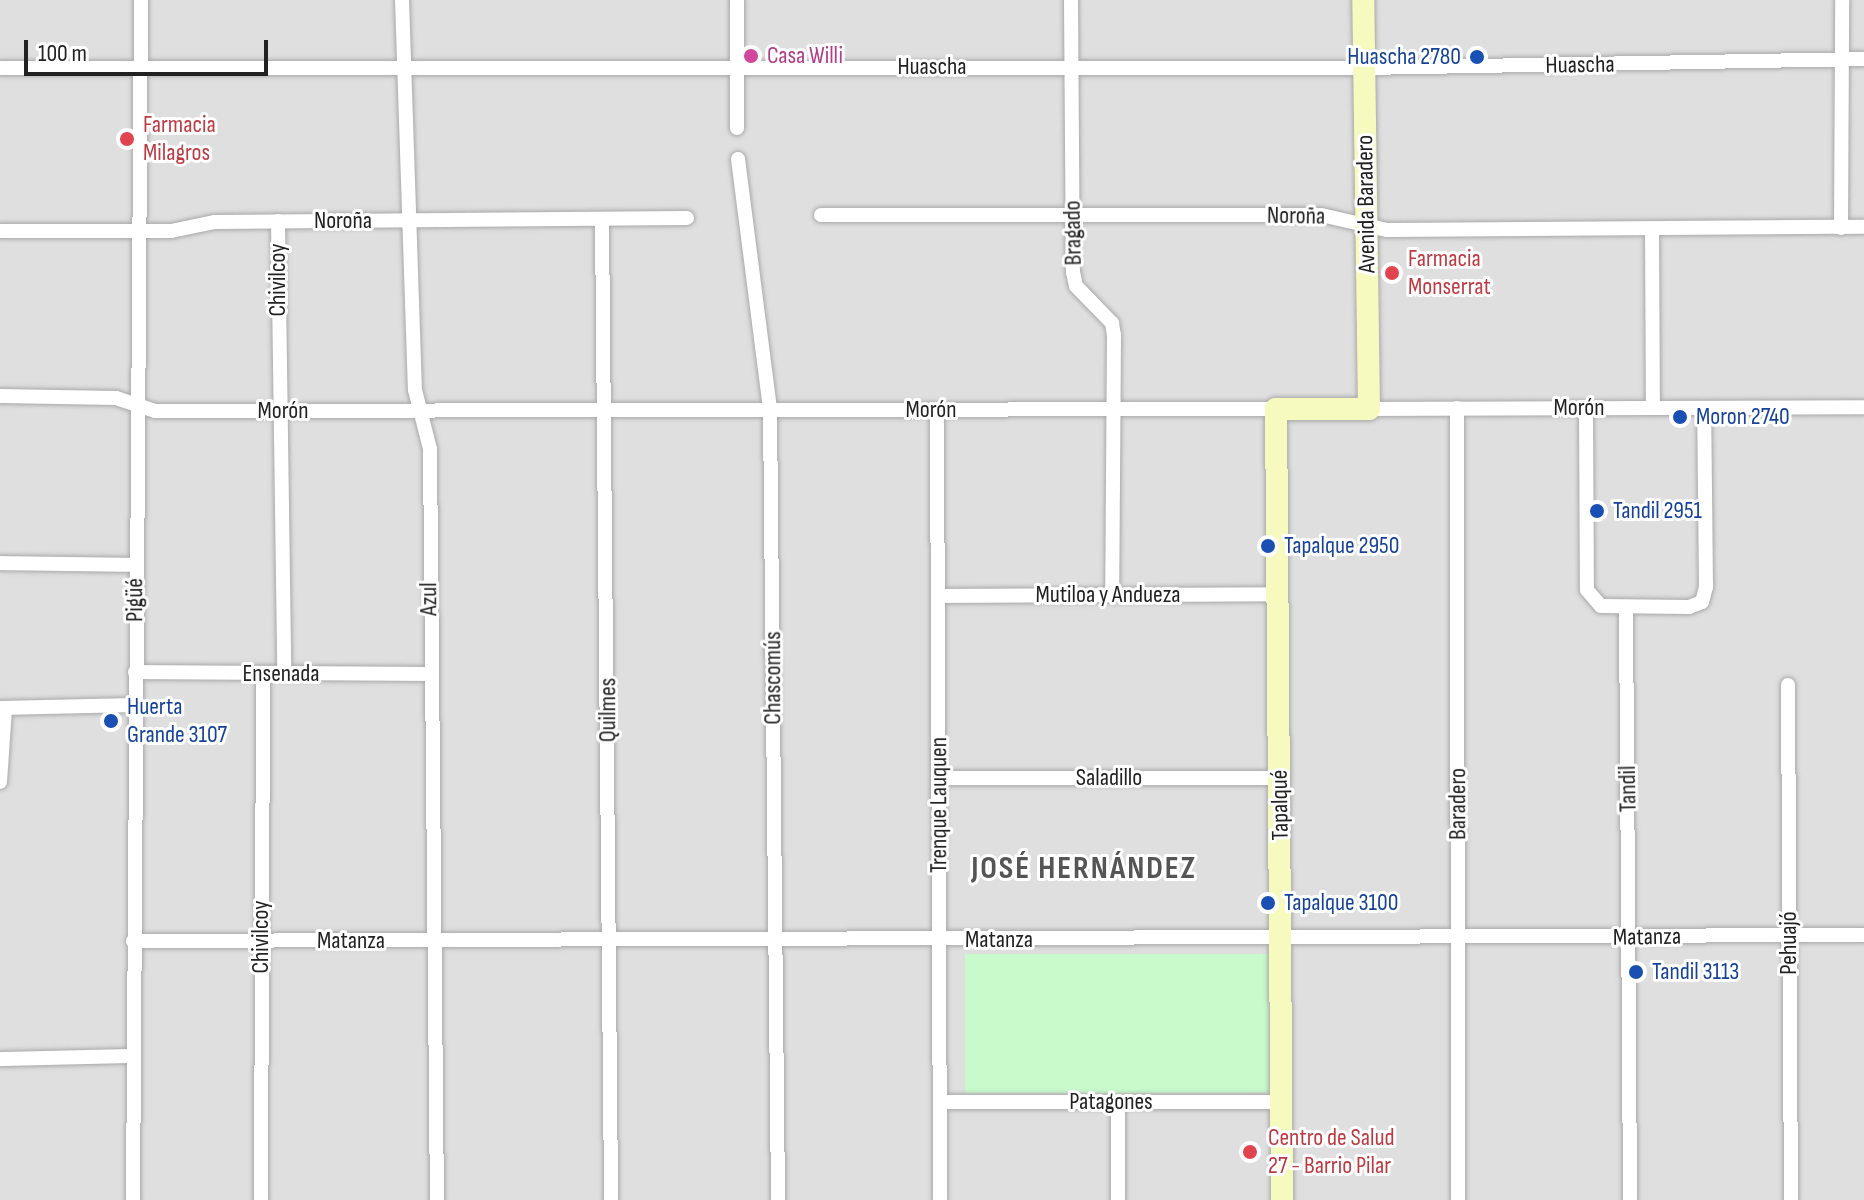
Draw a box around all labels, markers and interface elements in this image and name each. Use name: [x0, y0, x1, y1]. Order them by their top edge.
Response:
scale bar: [28, 24, 272, 74]
text: 100 m: [38, 39, 87, 68]
place label: Casa Willi: [767, 42, 843, 70]
place label: Huascha 2780: [1347, 43, 1461, 71]
marker: Casa Willi: [742, 47, 760, 65]
marker: Huascha 2780: [1468, 48, 1486, 66]
street label: Huascha: [1545, 50, 1615, 80]
street label: Huascha: [897, 53, 967, 81]
place label: Farmacia Milagros: [143, 111, 216, 167]
marker: Farmacia Milagros: [118, 130, 136, 148]
street label: Avenida Baradero: [1350, 135, 1382, 273]
street label: Bragado: [1058, 200, 1088, 266]
street label: Noroña: [1267, 201, 1325, 231]
street label: Noroña: [314, 207, 372, 235]
street label: Chivilcoy: [264, 243, 292, 317]
place label: Farmacia Monserrat: [1408, 245, 1491, 301]
marker: Farmacia Monserrat: [1383, 264, 1401, 282]
street label: Morón: [1554, 394, 1604, 422]
street label: Morón: [906, 396, 956, 424]
street label: Morón: [258, 397, 308, 425]
place label: Moron 2740: [1696, 403, 1790, 431]
marker: Moron 2740: [1671, 408, 1689, 426]
place label: Tandil 2951: [1613, 497, 1702, 525]
marker: Tandil 2951: [1588, 502, 1606, 520]
place label: Tapalque 2950: [1284, 532, 1399, 560]
marker: Tapalque 2950: [1259, 537, 1277, 555]
street label: Pigüé: [121, 578, 149, 622]
street label: Mutiloa y Andueza: [1035, 581, 1181, 609]
street label: Azul: [415, 582, 443, 616]
street label: Chascomús: [759, 631, 787, 725]
street label: Ensenada: [242, 660, 320, 688]
street label: Quilmes: [594, 678, 622, 742]
place label: Huerta Grande 3107: [127, 693, 227, 749]
marker: Huerta Grande 3107: [102, 712, 120, 730]
street label: Trenque Lauquen: [925, 737, 953, 873]
street label: Saladillo: [1076, 764, 1142, 792]
street label: Tandil: [1613, 765, 1643, 813]
street label: Baradero: [1444, 768, 1472, 840]
street label: Tapalqué: [1265, 769, 1295, 841]
district label: JOSÉ HERNÁNDEZ: [971, 850, 1197, 888]
place label: Tapalque 3100: [1284, 889, 1398, 917]
marker: Tapalque 3100: [1259, 894, 1277, 912]
street label: Chivilcoy: [247, 900, 275, 974]
street label: Pehuajó: [1775, 911, 1803, 975]
street label: Matanza: [1613, 922, 1681, 952]
street label: Matanza: [965, 926, 1033, 954]
street label: Matanza: [317, 927, 385, 955]
place label: Tandil 3113: [1652, 958, 1739, 986]
marker: Tandil 3113: [1627, 963, 1645, 981]
street label: Patagones: [1069, 1088, 1153, 1116]
place label: Centro de Salud 27 - Barrio Pilar: [1268, 1124, 1395, 1180]
marker: Centro de Salud 27 - Barrio Pilar: [1239, 1141, 1261, 1163]

